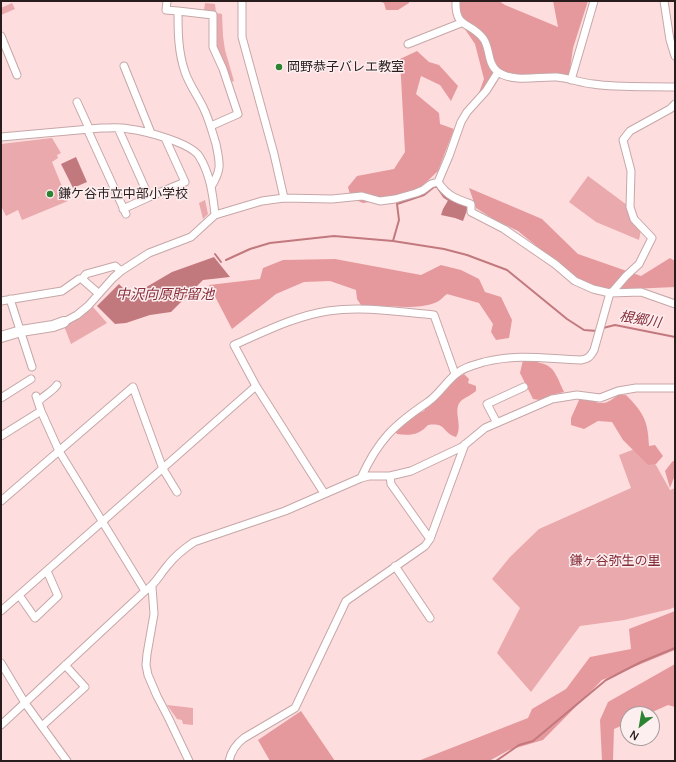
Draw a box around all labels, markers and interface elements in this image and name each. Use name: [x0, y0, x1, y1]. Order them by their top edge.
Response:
place label: 岡野恭子バレエ教室: [287, 59, 404, 75]
marker: 岡野恭子バレエ教室: [274, 62, 284, 72]
place label: 鎌ケ谷市立中部小学校: [58, 186, 188, 202]
marker: 鎌ケ谷市立中部小学校: [45, 189, 55, 199]
water label: 中沢向原貯留池: [116, 287, 214, 303]
water label: 根郷川: [618, 308, 662, 332]
park label: 鎌ヶ谷弥生の里: [570, 553, 660, 569]
north arrow: [620, 706, 660, 746]
text: N: [627, 727, 641, 744]

